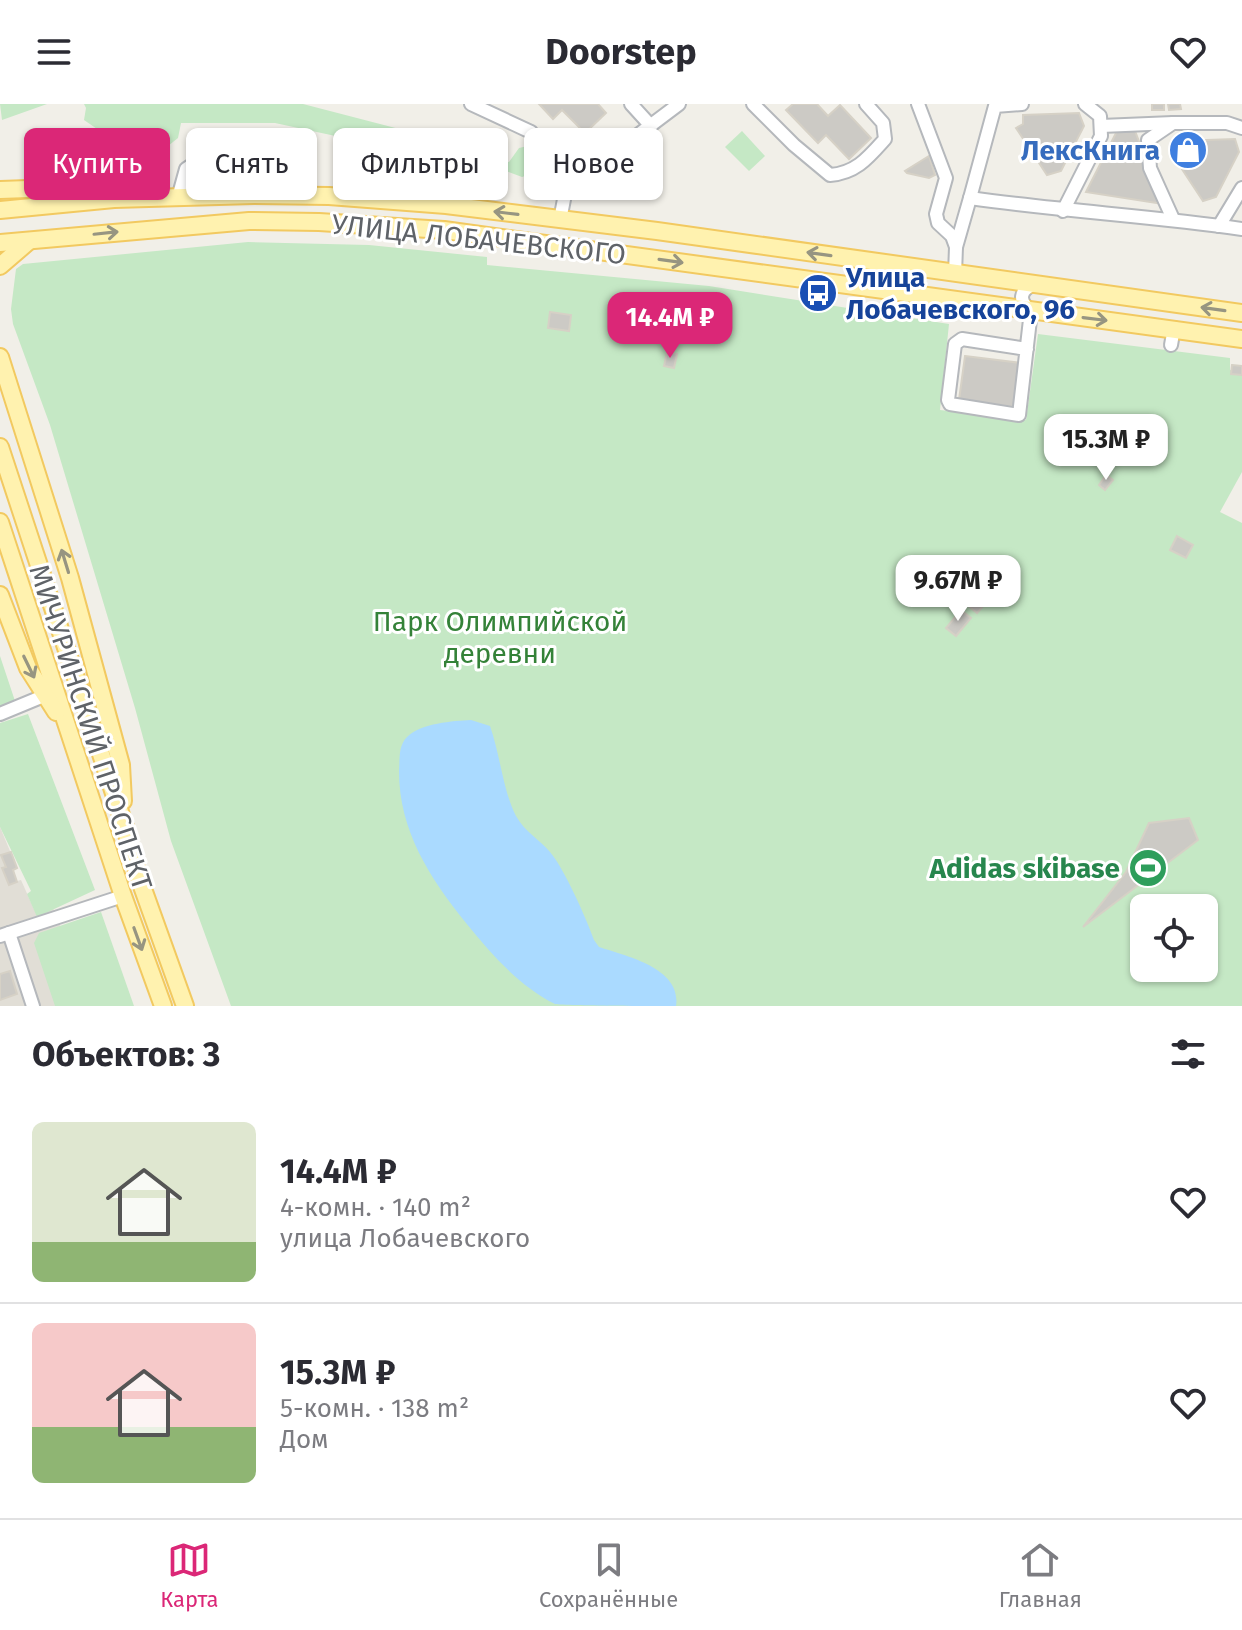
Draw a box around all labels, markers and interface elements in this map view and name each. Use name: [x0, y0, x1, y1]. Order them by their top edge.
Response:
icon: menu: [32, 30, 76, 74]
text: Doorstep: [545, 30, 697, 74]
icon: heart: [1166, 30, 1210, 74]
chip: Купить: [24, 128, 170, 200]
chip: Снять: [186, 128, 317, 200]
chip: Фильтры: [333, 128, 508, 200]
chip: Новое: [524, 128, 663, 200]
shop icon: ЛексКнига: [1167, 129, 1209, 171]
place label: ЛексКнига: [1021, 134, 1160, 167]
one-way arrow: [493, 205, 520, 220]
street label: УЛИЦА ЛОБАЧЕВСКОГО: [330, 208, 628, 271]
one-way arrow: [92, 225, 119, 240]
one-way arrow: [807, 246, 832, 261]
one-way arrow: [657, 253, 684, 268]
place label: Улица Лобачевского, 96: [845, 261, 1075, 326]
bus stop icon: Улица Лобачевского, 96: [797, 272, 839, 314]
pin: 14.4M ₽: [596, 292, 744, 360]
one-way arrow: [1200, 301, 1226, 316]
text: 14.4M ₽: [625, 302, 715, 333]
one-way arrow: [1082, 312, 1107, 327]
pin: 15.3M ₽: [1032, 414, 1180, 482]
text: 15.3M ₽: [1062, 424, 1150, 455]
one-way arrow: [57, 549, 72, 575]
pin: 9.67M ₽: [884, 555, 1032, 623]
street label: МИЧУРИНСКИЙ ПРОСПЕКТ: [22, 560, 159, 895]
text: 9.67M ₽: [914, 565, 1002, 596]
park label: Парк Олимпийской деревни: [373, 605, 627, 670]
one-way arrow: [22, 654, 37, 678]
sports icon: Adidas skibase: [1127, 847, 1169, 889]
place label: Adidas skibase: [928, 852, 1120, 885]
map controls: [1130, 894, 1218, 982]
button: locate: [1130, 894, 1218, 982]
one-way arrow: [132, 927, 147, 952]
icon: filters: [1166, 1032, 1210, 1076]
text: Объектов: 3: [32, 1034, 220, 1075]
text: 14.4M ₽: [280, 1151, 397, 1192]
icon: home: [96, 1154, 192, 1250]
icon: heart: [1166, 1180, 1210, 1224]
text: 4-комн. · 140 m²: [280, 1192, 471, 1223]
text: улица Лобачевского: [280, 1223, 530, 1254]
text: 15.3M ₽: [280, 1352, 395, 1393]
icon: home: [96, 1355, 192, 1451]
icon: heart: [1166, 1381, 1210, 1425]
text: 5-комн. · 138 m²: [280, 1393, 469, 1424]
text: Дом: [280, 1424, 329, 1455]
tab: Карта: [160, 1538, 219, 1613]
tab: Сохранённые: [539, 1538, 678, 1613]
tab: Главная: [999, 1538, 1082, 1613]

